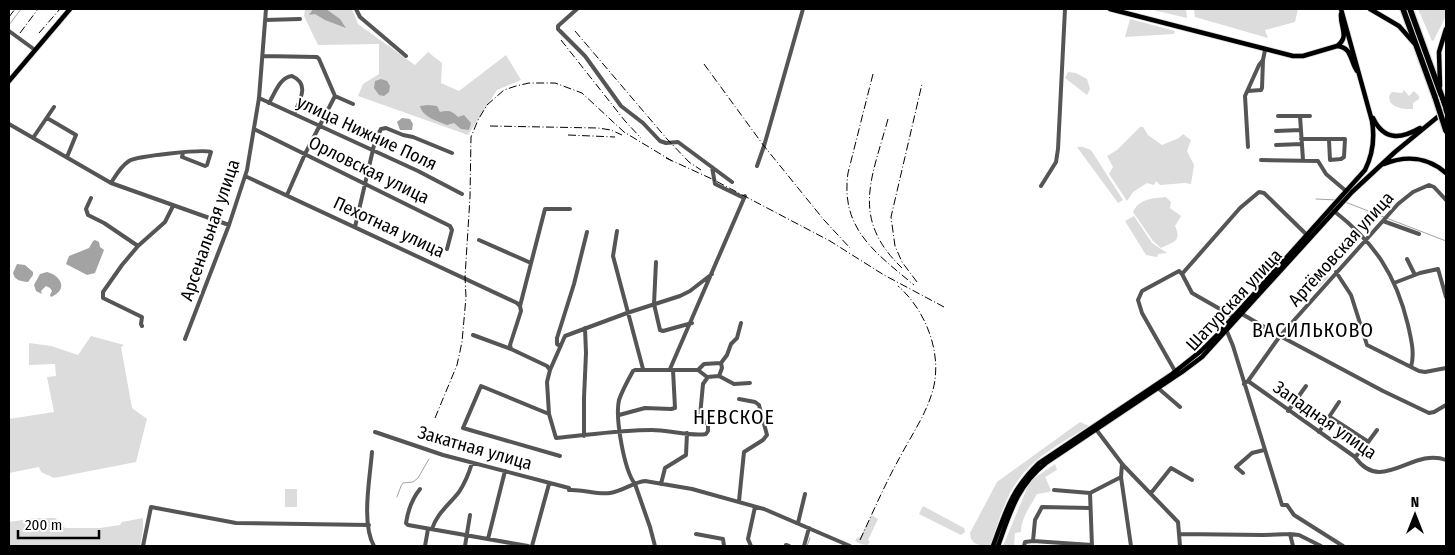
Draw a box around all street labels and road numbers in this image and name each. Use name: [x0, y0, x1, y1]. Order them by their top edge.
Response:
street label: улица Нижние Поля: [293, 91, 441, 175]
street label: Орловская улица: [305, 131, 433, 209]
street label: Арсенальная улица: [176, 156, 245, 304]
street label: Артёмовская улица: [1284, 187, 1398, 311]
street label: Пехотная улица: [330, 192, 448, 262]
street label: Шатурская улица: [1181, 244, 1287, 355]
street label: Западная улица: [1269, 376, 1381, 464]
street label: Закатная улица: [415, 421, 535, 475]

